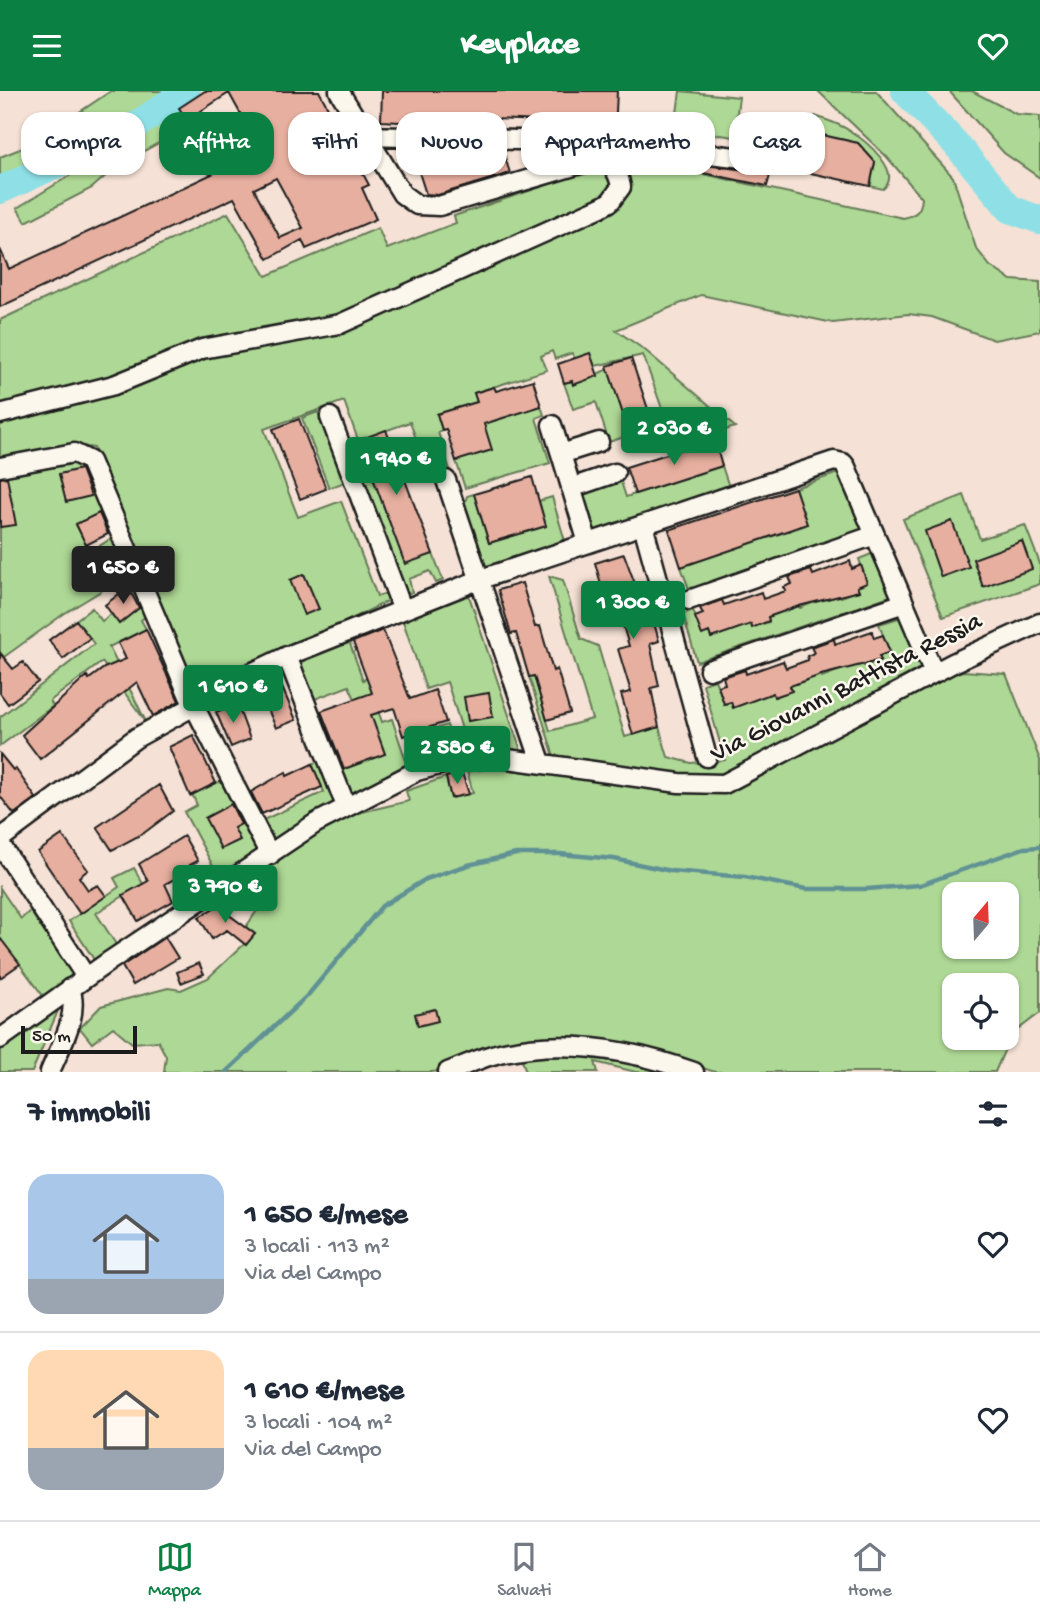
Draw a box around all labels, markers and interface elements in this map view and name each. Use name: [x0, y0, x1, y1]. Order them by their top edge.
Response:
icon: menu: [28, 27, 66, 65]
text: Keyplace: [461, 27, 579, 65]
icon: heart: [974, 27, 1012, 65]
chip: Compra: [21, 112, 145, 175]
chip: Affitta: [159, 112, 274, 175]
chip: Filtri: [288, 112, 382, 175]
chip: Nuovo: [396, 112, 507, 175]
chip: Appartamento: [521, 112, 715, 175]
chip: Casa: [729, 112, 825, 175]
pin: 2 030 €: [609, 407, 739, 467]
text: 2 030 €: [637, 416, 711, 443]
pin: 1 940 €: [331, 437, 461, 497]
text: 1 940 €: [361, 446, 431, 473]
pin: 1 650 €: [58, 547, 188, 606]
text: 1 650 €: [88, 555, 158, 582]
pin: 1 300 €: [568, 581, 698, 641]
text: 1 300 €: [597, 590, 669, 617]
street label: Via Giovanni Battista Ressia: [705, 606, 989, 771]
pin: 1 610 €: [168, 665, 298, 725]
text: 1 610 €: [199, 674, 267, 701]
pin: 2 580 €: [392, 727, 522, 786]
text: 2 580 €: [420, 735, 494, 762]
pin: 3 790 €: [160, 865, 290, 925]
text: 3 790 €: [188, 874, 262, 901]
north arrow: [942, 882, 1018, 959]
map controls: [942, 882, 1019, 1050]
button: locate: [942, 973, 1019, 1050]
scale bar: [21, 1023, 136, 1055]
text: 50 m: [32, 1026, 71, 1049]
icon: filters: [974, 1095, 1012, 1133]
text: 7 immobili: [28, 1097, 151, 1132]
text: 1 650 €/mese: [245, 1199, 408, 1234]
icon: home: [84, 1202, 168, 1286]
icon: heart: [974, 1225, 1012, 1263]
text: 3 locali · 113 m²: [245, 1234, 390, 1261]
text: Via del Campo: [245, 1261, 382, 1288]
text: 1 610 €/mese: [245, 1375, 404, 1410]
icon: home: [84, 1378, 168, 1462]
icon: heart: [974, 1401, 1012, 1439]
text: 3 locali · 104 m²: [245, 1410, 392, 1437]
text: Via del Campo: [245, 1437, 382, 1464]
tab: Mappa: [148, 1538, 201, 1603]
tab: Salvati: [497, 1538, 552, 1603]
tab: Home: [848, 1538, 892, 1603]

